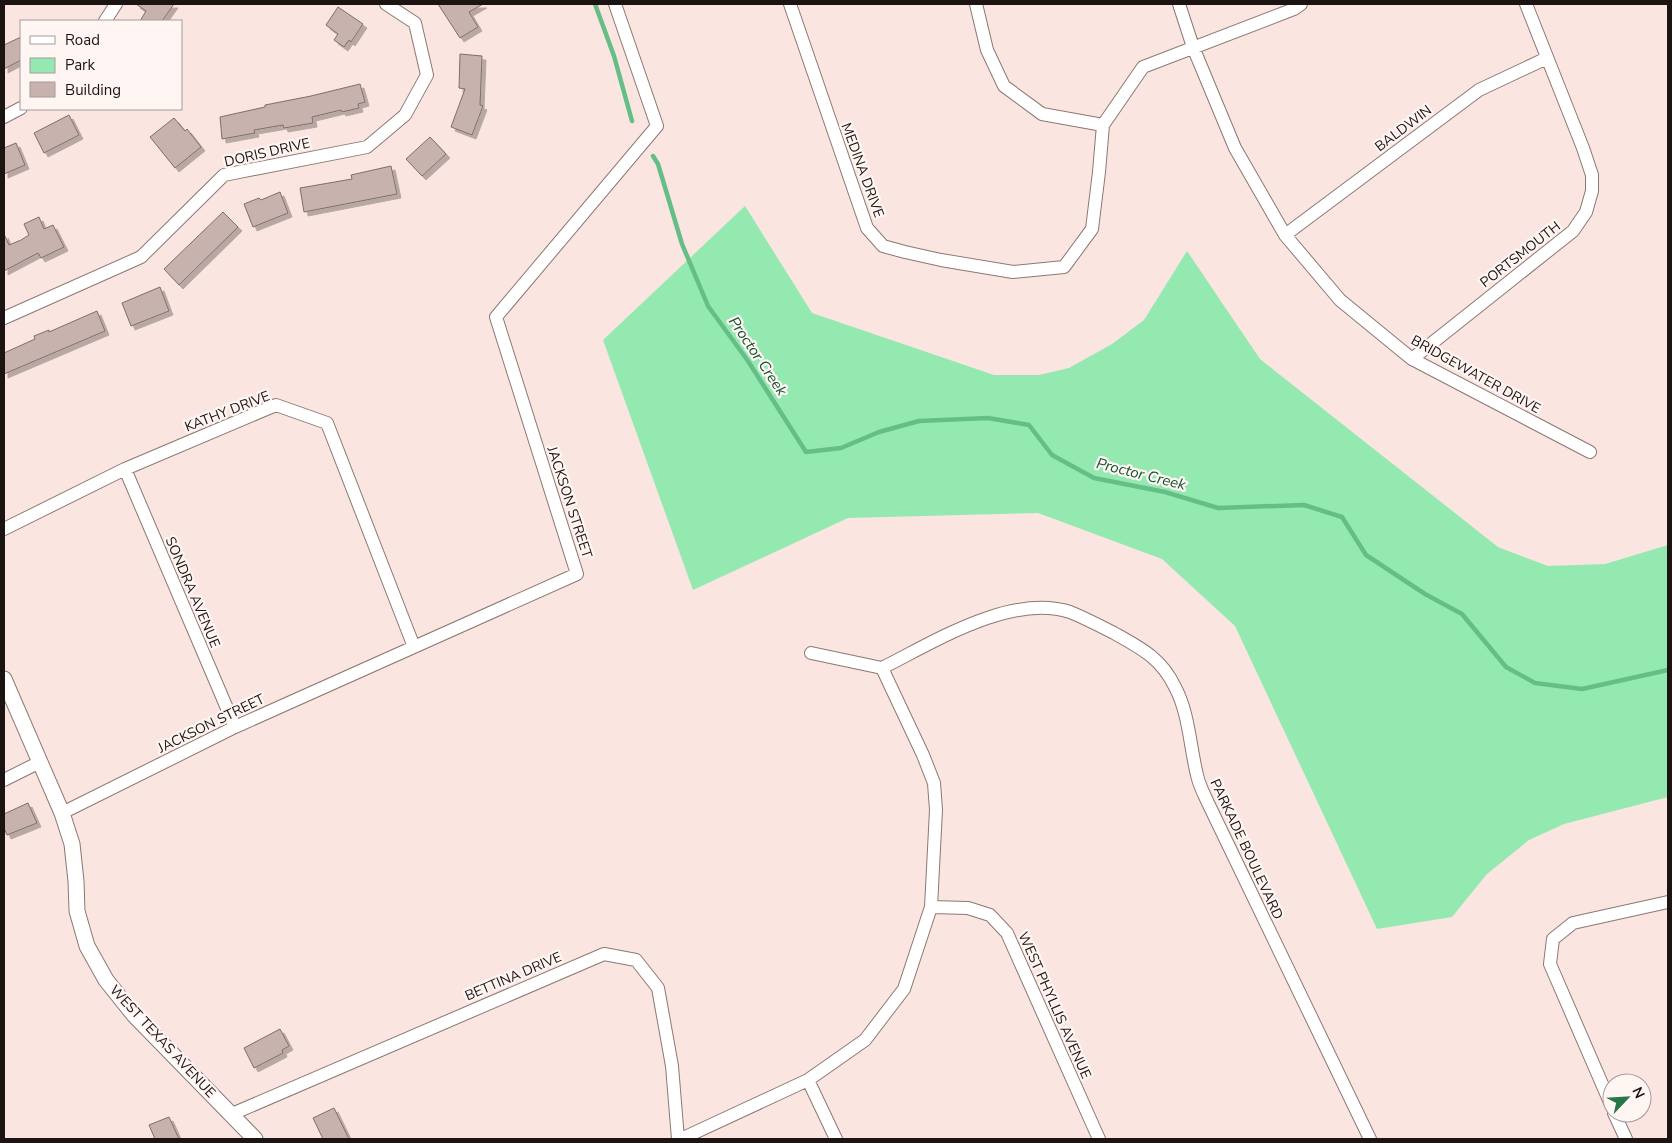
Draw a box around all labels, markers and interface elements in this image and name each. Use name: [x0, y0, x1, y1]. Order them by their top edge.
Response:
legend: [20, 20, 182, 110]
text: Road: [65, 30, 100, 50]
text: Park: [65, 55, 95, 75]
text: Building: [65, 80, 121, 100]
street label: BALDWIN: [1371, 101, 1436, 156]
street label: MEDINA DRIVE: [837, 120, 888, 220]
street label: DORIS DRIVE: [222, 133, 312, 172]
street label: PORTSMOUTH: [1476, 217, 1564, 292]
water label: Proctor Creek: [724, 312, 792, 400]
street label: BRIDGEWATER DRIVE: [1408, 331, 1544, 418]
street label: KATHY DRIVE: [182, 387, 272, 436]
street label: JACKSON STREET: [542, 443, 597, 561]
water label: Proctor Creek: [1094, 453, 1188, 495]
street label: SONDRA AVENUE: [161, 534, 225, 651]
street label: JACKSON STREET: [154, 689, 268, 758]
street label: PARKADE BOULEVARD: [1206, 776, 1288, 923]
street label: WEST PHYLLIS AVENUE: [1014, 929, 1096, 1082]
street label: BETTINA DRIVE: [462, 948, 564, 1005]
street label: WEST TEXAS AVENUE: [105, 981, 220, 1102]
north arrow: [1602, 1073, 1652, 1123]
text: N: [1628, 1084, 1649, 1101]

